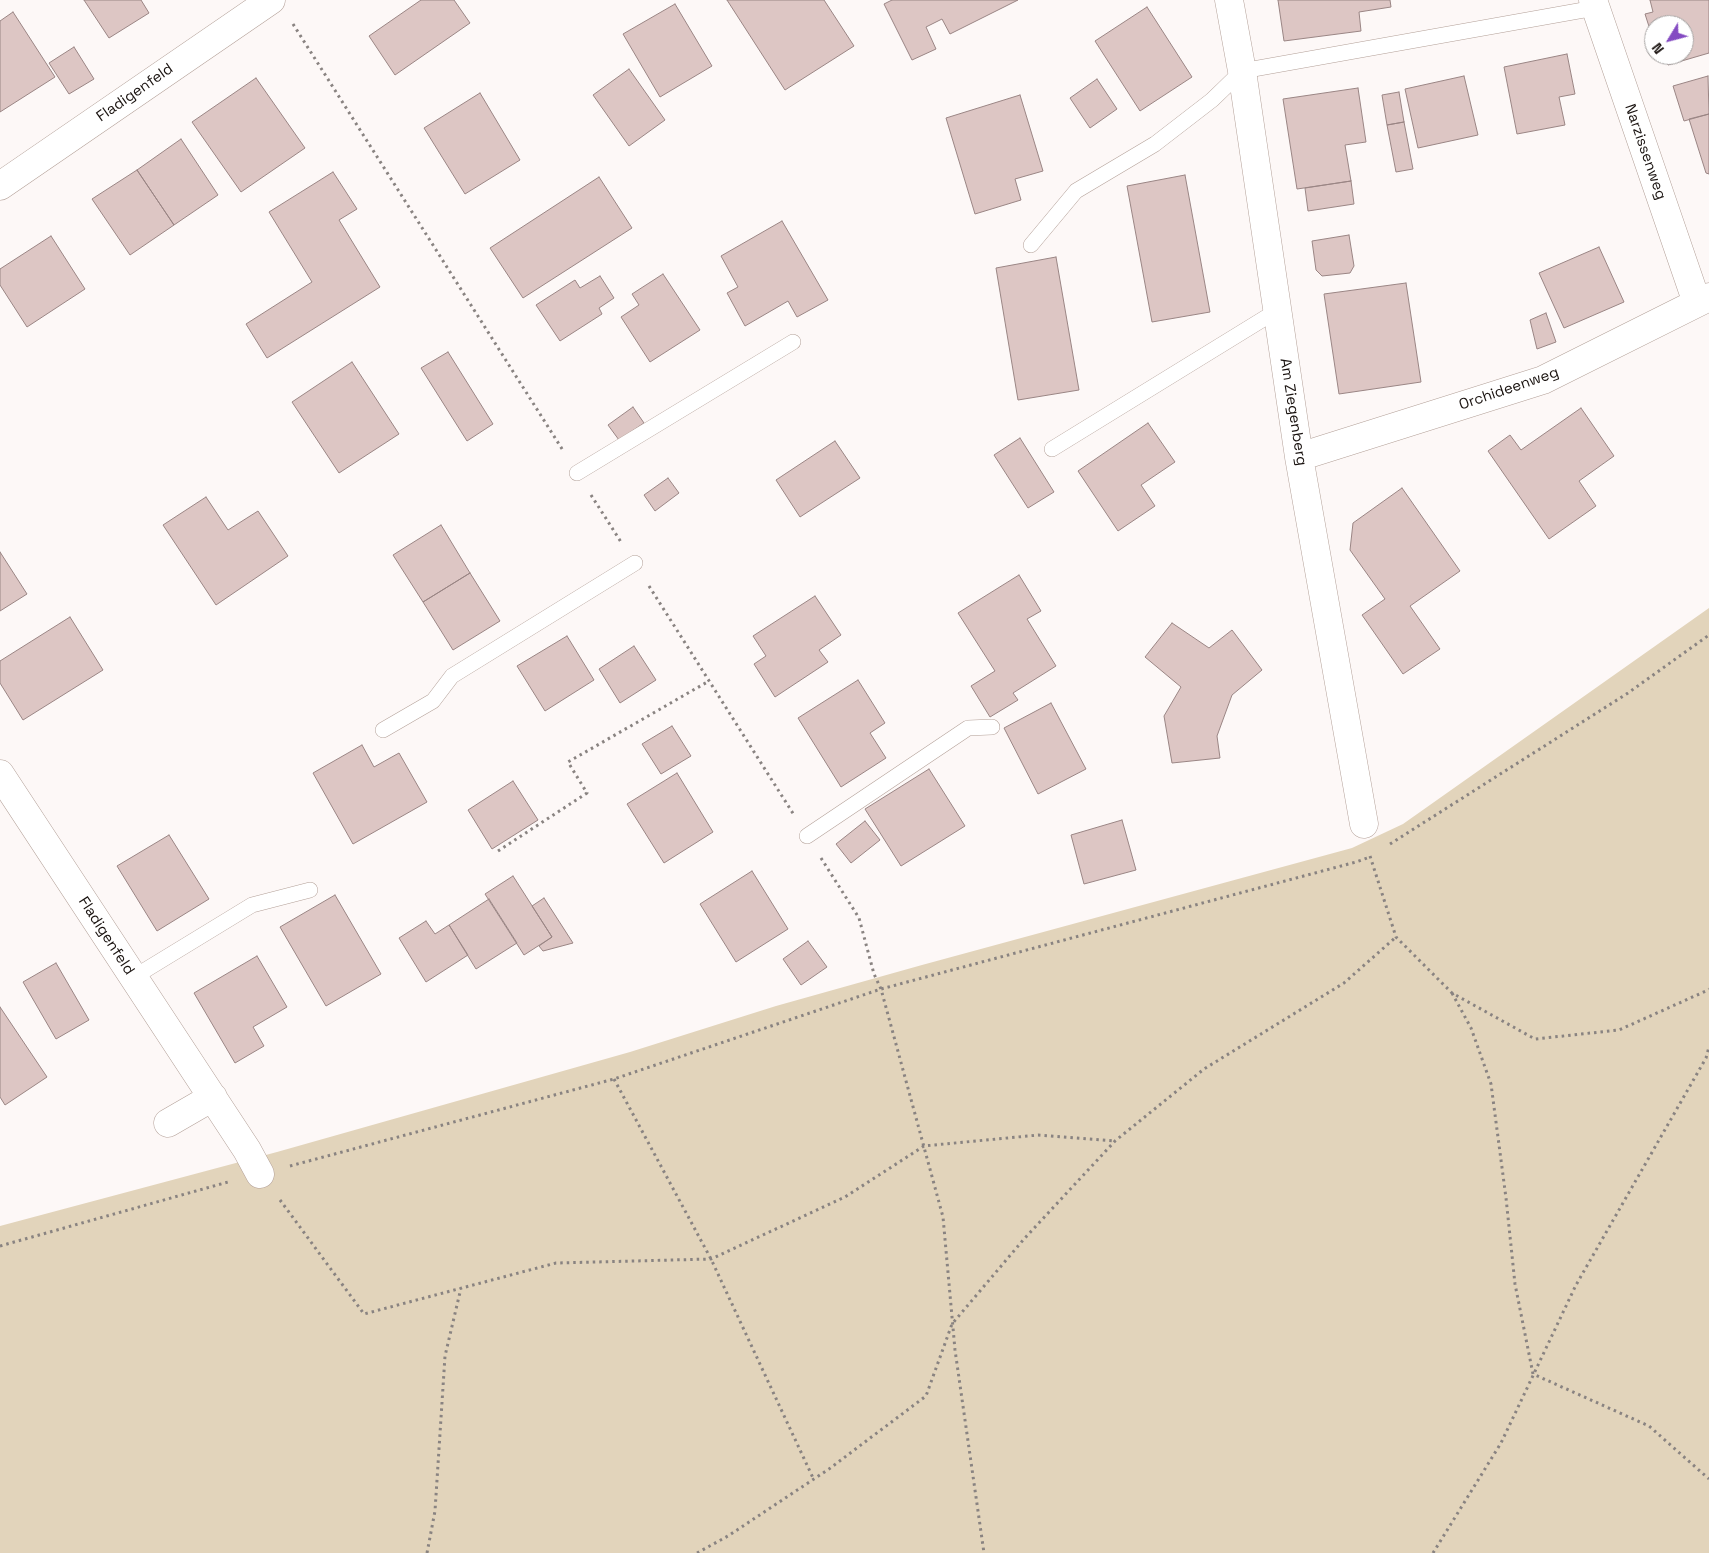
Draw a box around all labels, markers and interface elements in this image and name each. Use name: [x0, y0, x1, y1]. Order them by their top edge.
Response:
north arrow: [1644, 15, 1694, 65]
text: N: [1648, 39, 1668, 58]
street label: Fladigenfeld: [93, 60, 177, 126]
street label: Narzissenweg: [1620, 102, 1670, 202]
street label: Am Ziegenberg: [1276, 357, 1310, 467]
street label: Orchideenweg: [1457, 364, 1561, 414]
street label: Fladigenfeld: [74, 894, 138, 978]

